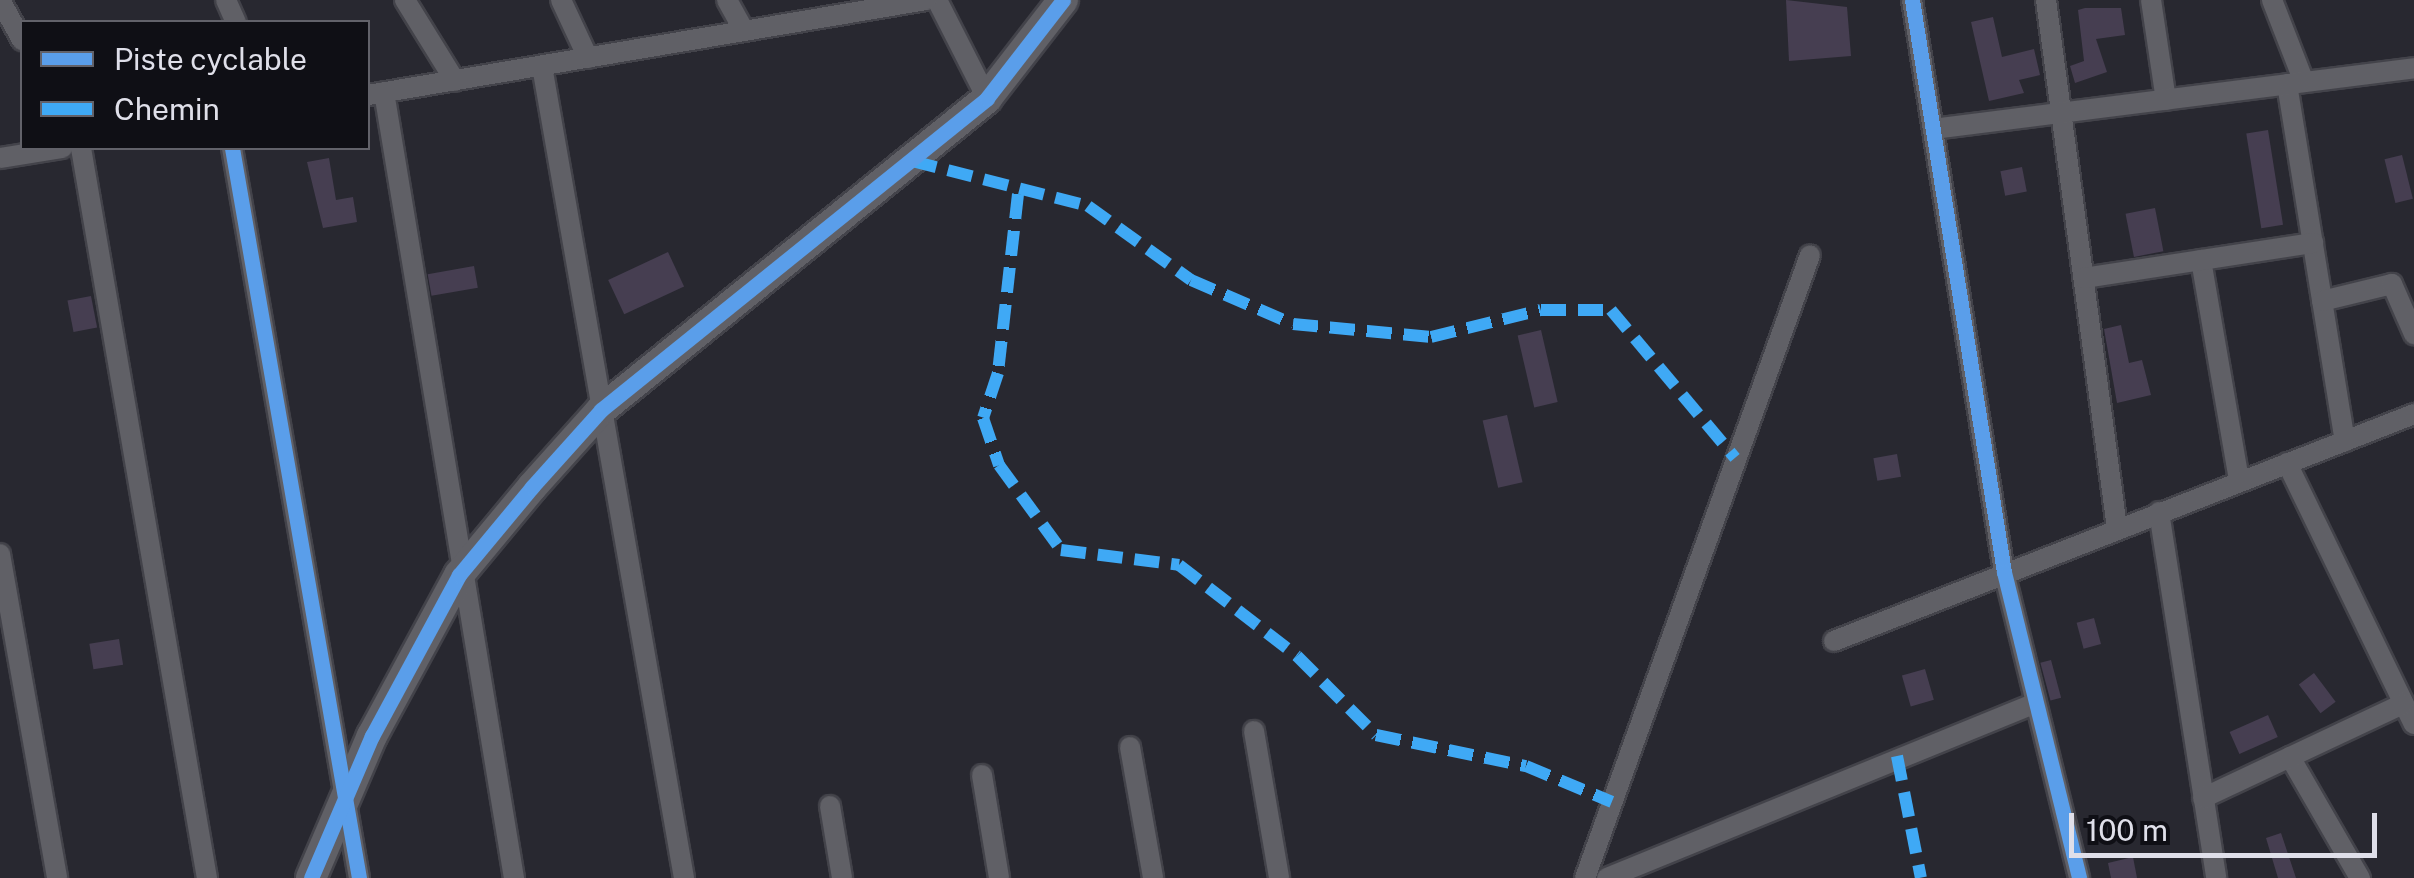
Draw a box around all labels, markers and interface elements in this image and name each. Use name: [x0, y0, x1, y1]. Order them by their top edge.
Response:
legend: [20, 20, 370, 150]
text: Piste cyclable: [114, 41, 307, 77]
text: Chemin: [114, 91, 220, 127]
scale bar: [2074, 793, 2382, 855]
text: 100 m: [2086, 812, 2168, 848]

